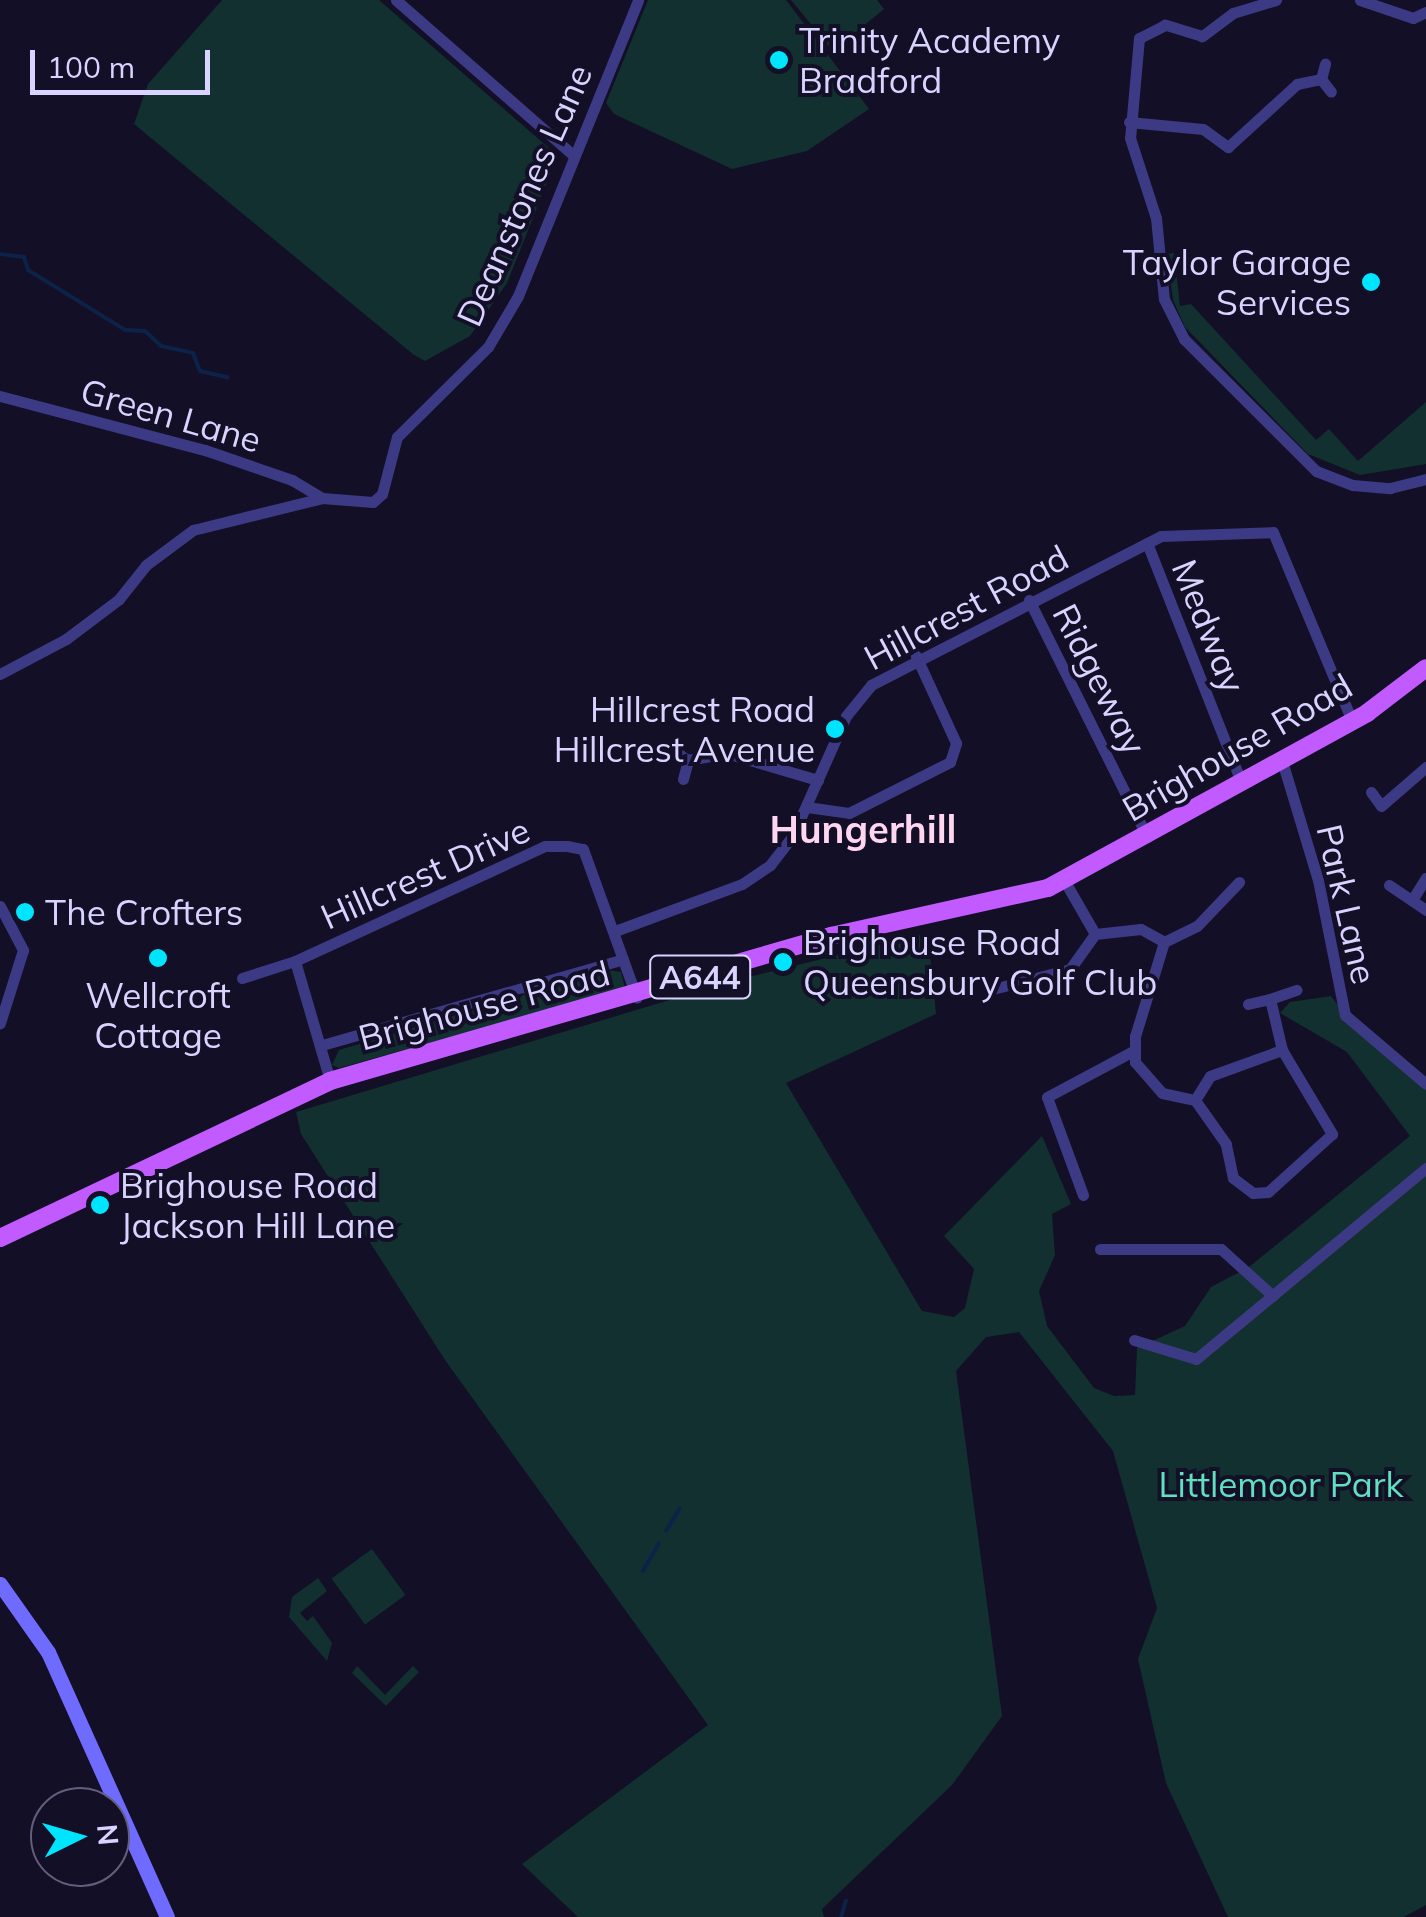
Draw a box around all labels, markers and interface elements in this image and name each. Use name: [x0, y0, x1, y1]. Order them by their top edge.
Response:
place label: Trinity Academy Bradford: [799, 19, 1060, 101]
scale bar: [35, 30, 215, 92]
text: 100 m: [47, 48, 135, 86]
marker: Trinity Academy Bradford: [768, 49, 790, 71]
street label: Deanstones Lane: [448, 58, 600, 332]
place label: Taylor Garage Services: [1123, 241, 1351, 323]
marker: Taylor Garage Services: [1360, 271, 1382, 293]
street label: Green Lane: [76, 369, 266, 461]
street label: Hillcrest Road: [857, 536, 1075, 678]
street label: Medway: [1163, 553, 1255, 699]
street label: Ridgeway: [1044, 597, 1156, 761]
street label: Brighouse Road: [1115, 664, 1359, 830]
place label: Hillcrest Road Hillcrest Avenue: [554, 688, 815, 770]
marker: Hillcrest Road Hillcrest Avenue: [824, 718, 846, 740]
district label: Hungerhill: [769, 807, 957, 853]
street label: Hillcrest Drive: [314, 808, 536, 938]
street label: Park Lane: [1308, 820, 1386, 988]
place label: The Crofters: [45, 891, 243, 933]
marker: The Crofters: [14, 901, 36, 923]
place label: Brighouse Road Queensbury Golf Club: [803, 921, 1157, 1003]
marker: Wellcroft Cottage: [147, 947, 169, 969]
road number: A644: [648, 950, 752, 1004]
street label: Brighouse Road: [354, 951, 614, 1059]
marker: Brighouse Road Queensbury Golf Club: [772, 951, 794, 973]
place label: Wellcroft Cottage: [85, 974, 231, 1056]
place label: Brighouse Road Jackson Hill Lane: [120, 1164, 395, 1246]
marker: Brighouse Road Jackson Hill Lane: [89, 1194, 111, 1216]
park label: Littlemoor Park: [1158, 1463, 1404, 1505]
north arrow: [30, 1787, 130, 1887]
text: N: [90, 1822, 127, 1847]

